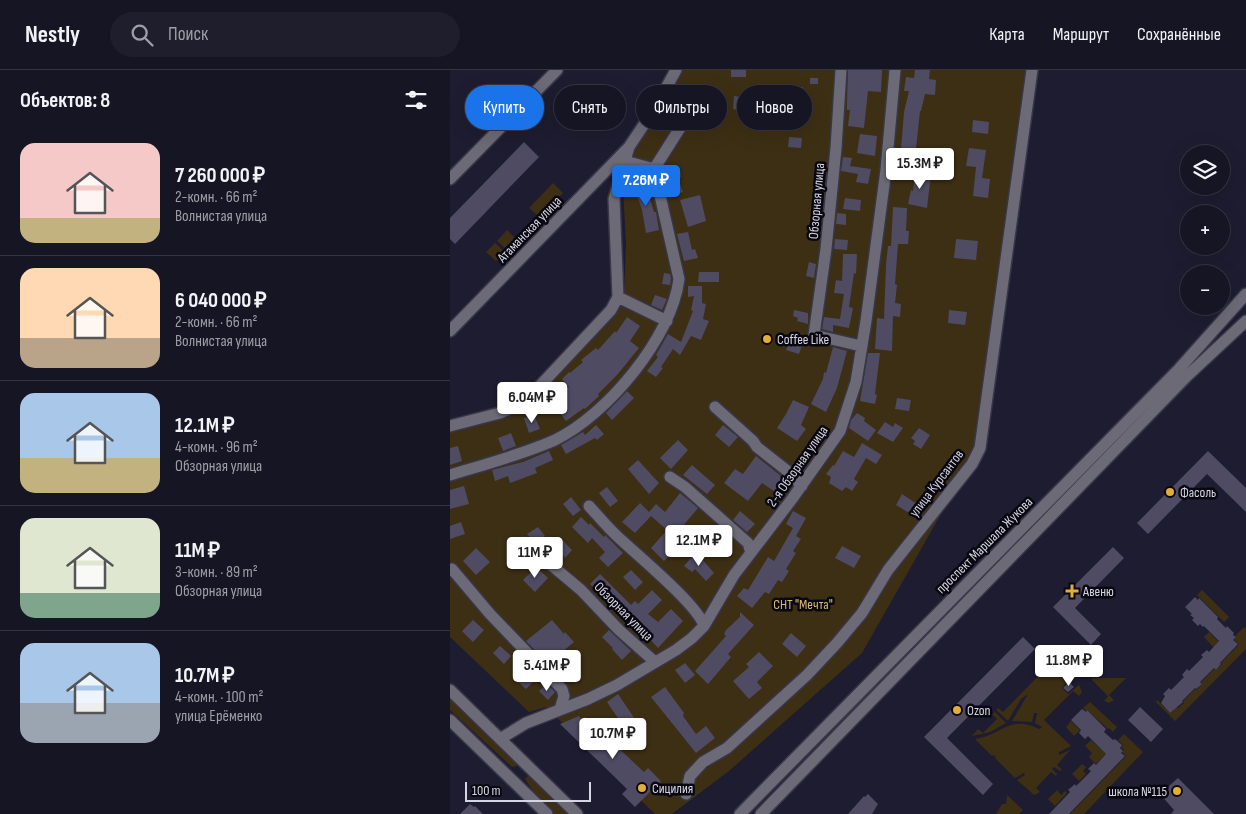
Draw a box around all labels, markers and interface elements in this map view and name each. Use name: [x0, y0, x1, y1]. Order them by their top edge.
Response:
search box: [110, 12, 460, 57]
text: Nestly: [25, 20, 80, 49]
icon: search: [128, 21, 156, 49]
text: Поиск: [168, 23, 208, 46]
text: Карта: [989, 24, 1025, 45]
text: Маршрут: [1053, 24, 1109, 45]
text: Сохранённые: [1137, 24, 1221, 45]
chip: Купить: [465, 85, 544, 130]
chip: Снять: [554, 85, 626, 130]
chip: Фильтры: [636, 85, 727, 130]
chip: Новое: [737, 85, 812, 130]
icon: filters: [402, 86, 430, 114]
text: Объектов: 8: [20, 88, 110, 113]
map controls: [1180, 145, 1230, 315]
button: layers: [1180, 145, 1230, 195]
pin: 15.3M ₽: [874, 148, 966, 190]
text: 15.3M ₽: [897, 154, 943, 173]
street label: Обзорная улица: [805, 162, 828, 240]
icon: home: [60, 163, 120, 223]
text: 7 260 000 ₽: [175, 163, 265, 188]
pin: 7.26M ₽: [600, 164, 692, 207]
text: 7.26M ₽: [623, 171, 669, 190]
text: 2-комн. · 66 m²: [175, 188, 258, 207]
street label: Атаманская улица: [493, 193, 565, 267]
button: +: [1180, 205, 1230, 255]
text: Волнистая улица: [175, 207, 267, 226]
button: −: [1180, 265, 1230, 315]
icon: home: [60, 288, 120, 348]
text: 6 040 000 ₽: [175, 288, 267, 313]
text: 2-комн. · 66 m²: [175, 313, 258, 332]
place label: Coffee Like: [777, 331, 829, 348]
text: Волнистая улица: [175, 332, 267, 351]
marker: Coffee Like: [761, 333, 773, 345]
pin: 6.04M ₽: [486, 382, 578, 424]
text: 6.04M ₽: [508, 388, 556, 407]
icon: home: [60, 413, 120, 473]
text: 12.1M ₽: [175, 413, 235, 438]
street label: 2-я Обзорная улица: [763, 423, 832, 510]
text: 4-комн. · 96 m²: [175, 438, 258, 457]
street label: улица Курсантов: [906, 446, 967, 520]
text: Обзорная улица: [175, 457, 262, 476]
place label: Фасоль: [1180, 484, 1216, 501]
marker: Фасоль: [1164, 486, 1176, 498]
street label: проспект Маршала Жукова: [933, 494, 1036, 597]
pin: 12.1M ₽: [653, 524, 745, 567]
text: 12.1M ₽: [676, 531, 722, 550]
pin: 11M ₽: [500, 536, 570, 579]
icon: home: [60, 538, 120, 598]
text: 11M ₽: [175, 538, 220, 563]
text: 11M ₽: [518, 543, 552, 562]
text: 3-комн. · 89 m²: [175, 563, 258, 582]
street label: Обзорная улица: [591, 578, 657, 644]
text: Обзорная улица: [175, 582, 262, 601]
place label: Авеню: [1082, 583, 1114, 600]
marker: Авеню: [1065, 584, 1079, 598]
park label: СНТ "Мечта": [773, 596, 833, 613]
pin: 11.8M ₽: [1023, 644, 1115, 687]
pin: 5.41M ₽: [501, 650, 593, 692]
text: 11.8M ₽: [1046, 651, 1092, 670]
text: 5.41M ₽: [524, 656, 570, 675]
icon: home: [60, 663, 120, 723]
text: 10.7M ₽: [175, 663, 235, 688]
text: 4-комн. · 100 m²: [175, 688, 264, 707]
place label: Ozon: [967, 702, 991, 719]
marker: Ozon: [951, 704, 963, 716]
text: улица Ерёменко: [175, 707, 262, 726]
pin: 10.7M ₽: [567, 718, 659, 760]
text: 10.7M ₽: [590, 724, 636, 743]
scale bar: [465, 779, 591, 802]
place label: Сицилия: [652, 780, 693, 797]
text: 100 m: [472, 782, 501, 799]
marker: Сицилия: [636, 782, 648, 794]
place label: школа №115: [1108, 783, 1167, 800]
marker: школа №115: [1171, 785, 1183, 797]

